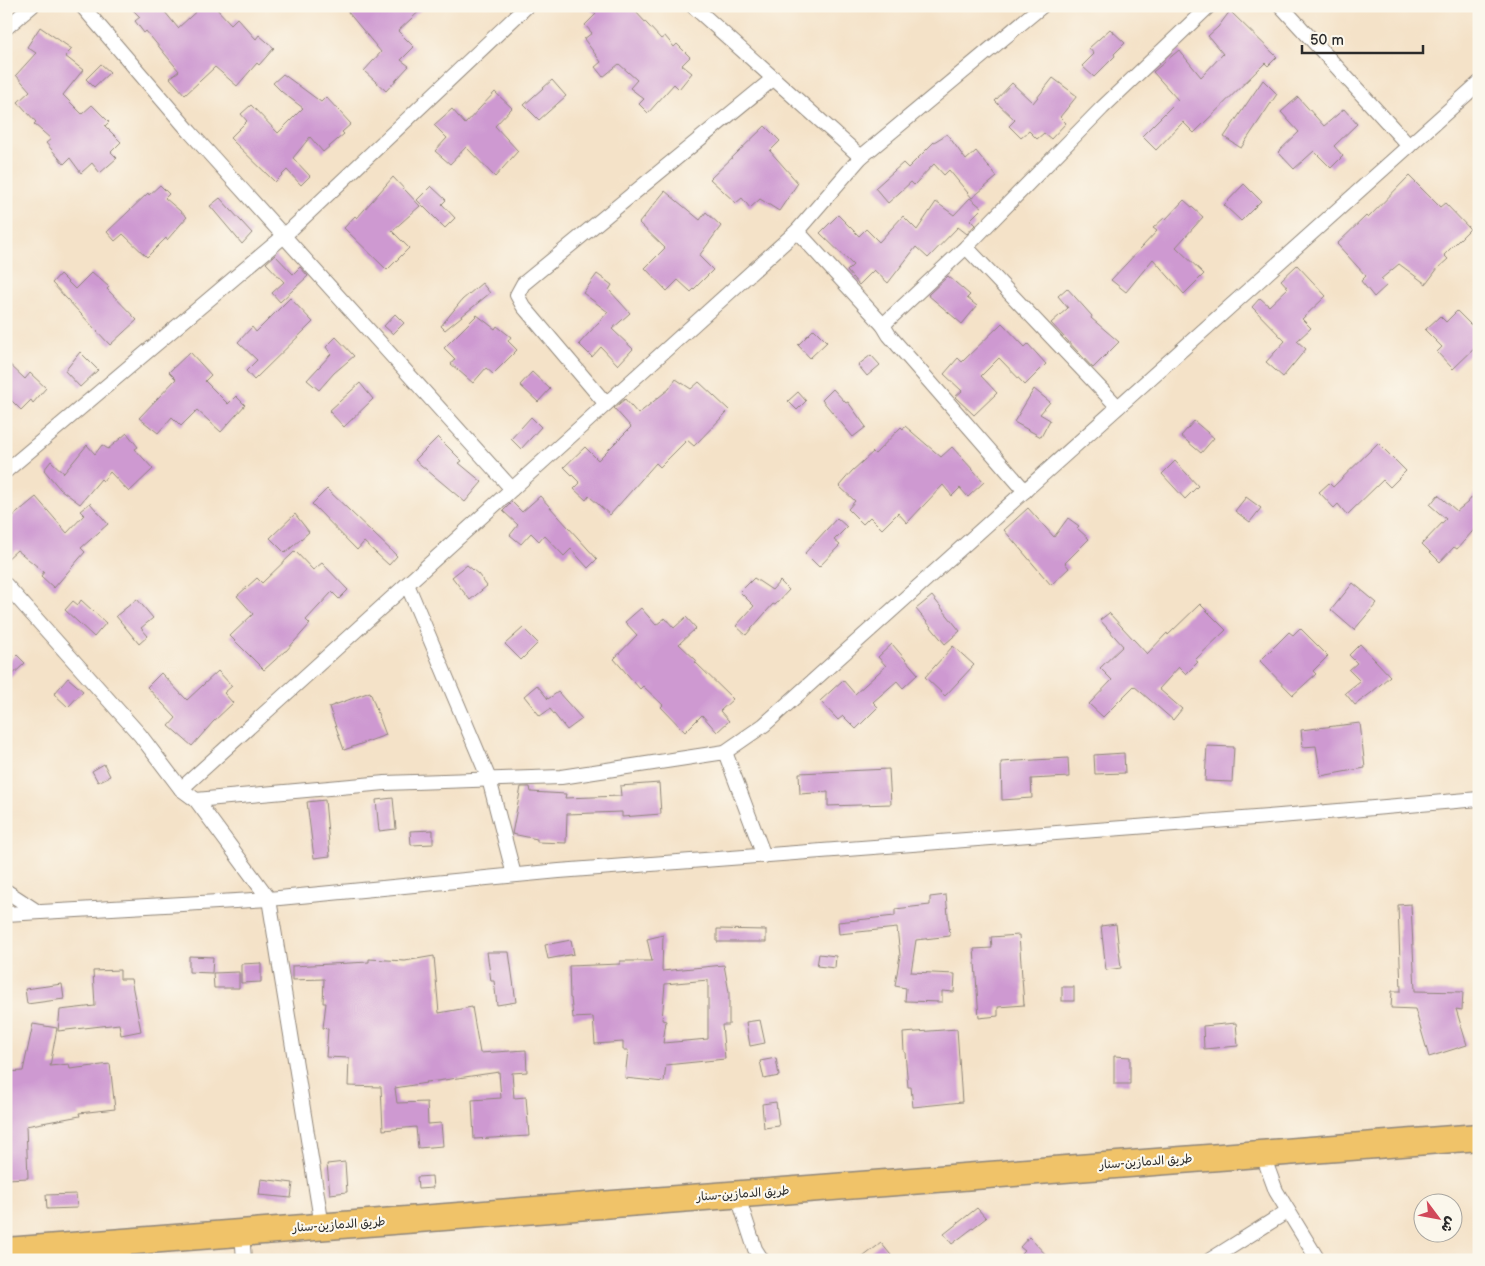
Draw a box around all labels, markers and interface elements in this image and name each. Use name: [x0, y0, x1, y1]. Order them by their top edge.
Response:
scale bar: [1302, 22, 1424, 54]
text: 50 m: [1310, 31, 1344, 50]
street label: طريق الدمازين-سنار: [1098, 1151, 1193, 1173]
street label: طريق الدمازين-سنار: [695, 1183, 790, 1205]
north arrow: [1412, 1194, 1462, 1244]
street label: طريق الدمازين-سنار: [291, 1214, 386, 1236]
text: ش: [1437, 1214, 1460, 1236]

